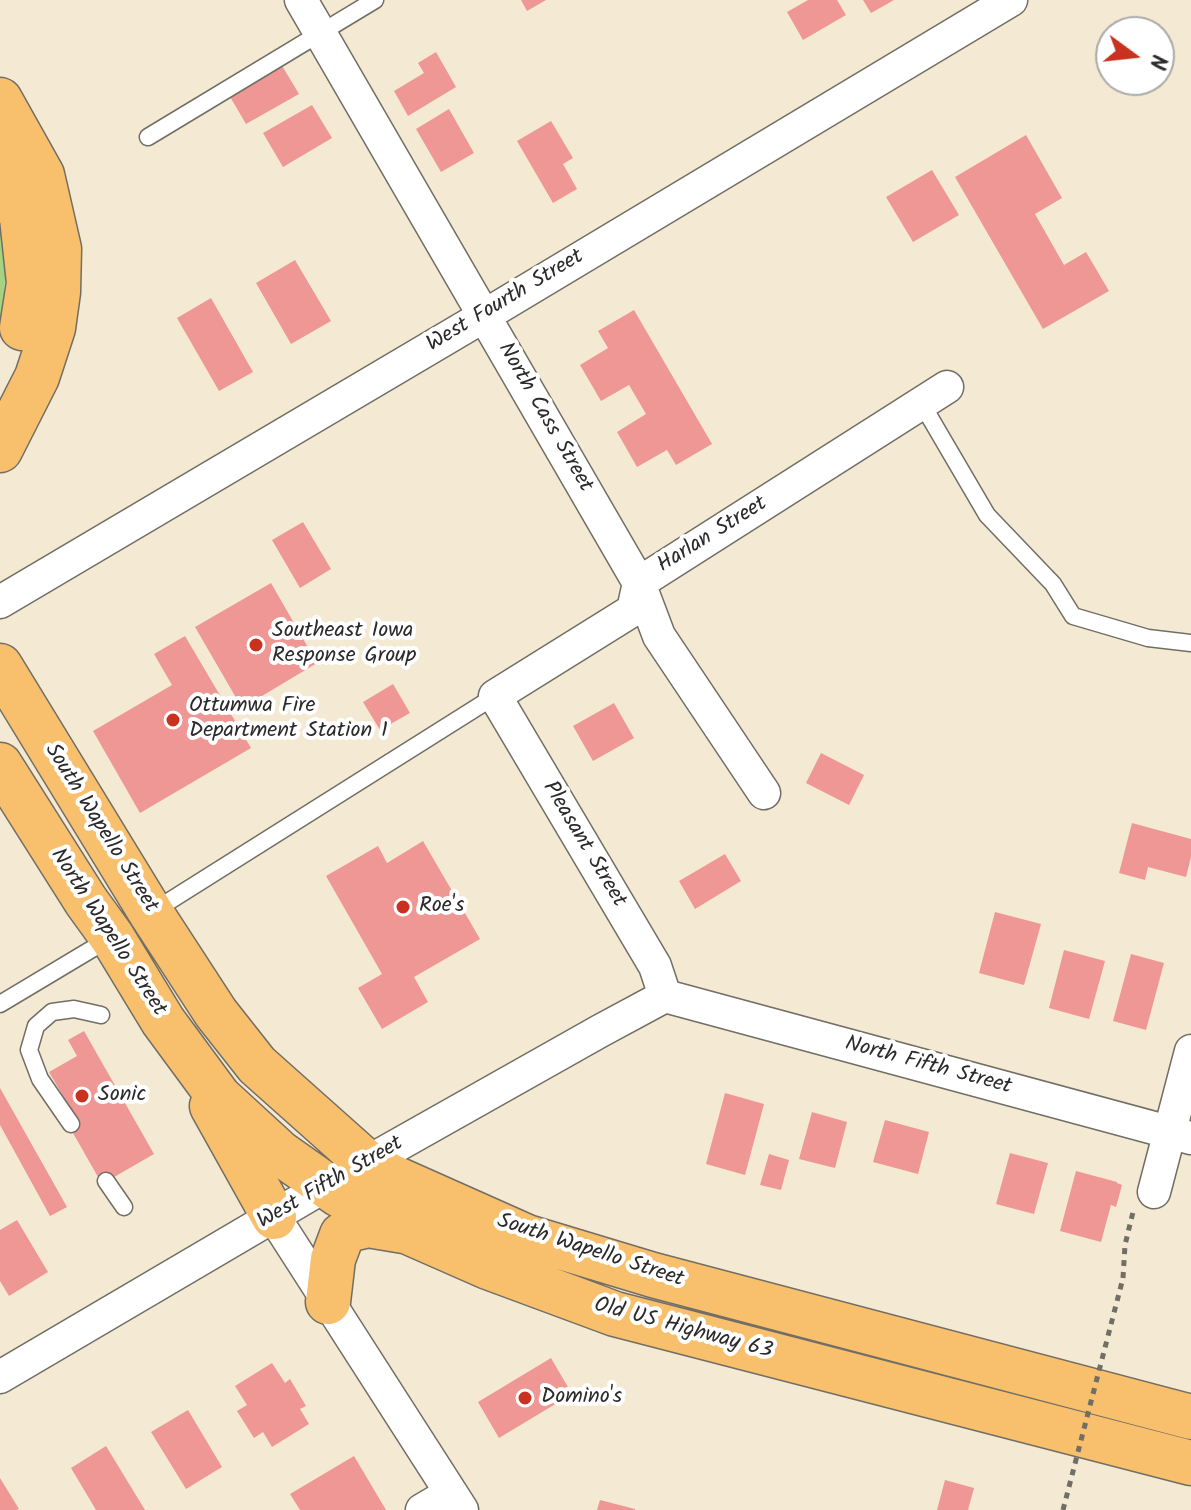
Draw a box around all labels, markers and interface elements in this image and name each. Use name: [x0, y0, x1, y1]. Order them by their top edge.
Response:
north arrow: [1095, 16, 1175, 96]
text: N: [1138, 51, 1175, 73]
street label: West Fourth Street: [423, 245, 589, 359]
street label: North Cass Street: [491, 339, 597, 497]
street label: Harlan Street: [653, 492, 773, 580]
place label: Southeast Iowa Response Group: [272, 619, 416, 670]
marker: Southeast Iowa Response Group: [247, 636, 265, 654]
place label: Ottumwa Fire Department Station 1: [189, 694, 388, 746]
marker: Ottumwa Fire Department Station 1: [164, 711, 182, 729]
street label: South Wapello Street: [37, 739, 163, 919]
street label: Pleasant Street: [535, 777, 631, 913]
street label: North Wapello Street: [43, 844, 171, 1022]
place label: Roe's: [419, 894, 464, 920]
marker: Roe's: [394, 898, 412, 916]
street label: North Fifth Street: [842, 1032, 1014, 1102]
place label: Sonic: [98, 1083, 146, 1109]
marker: Sonic: [73, 1087, 91, 1105]
street label: West Fifth Street: [253, 1132, 409, 1236]
street label: South Wapello Street: [493, 1209, 687, 1295]
street label: Old US Highway 63: [591, 1293, 775, 1367]
place label: Domino's: [541, 1385, 622, 1411]
marker: Domino's: [516, 1389, 534, 1407]

